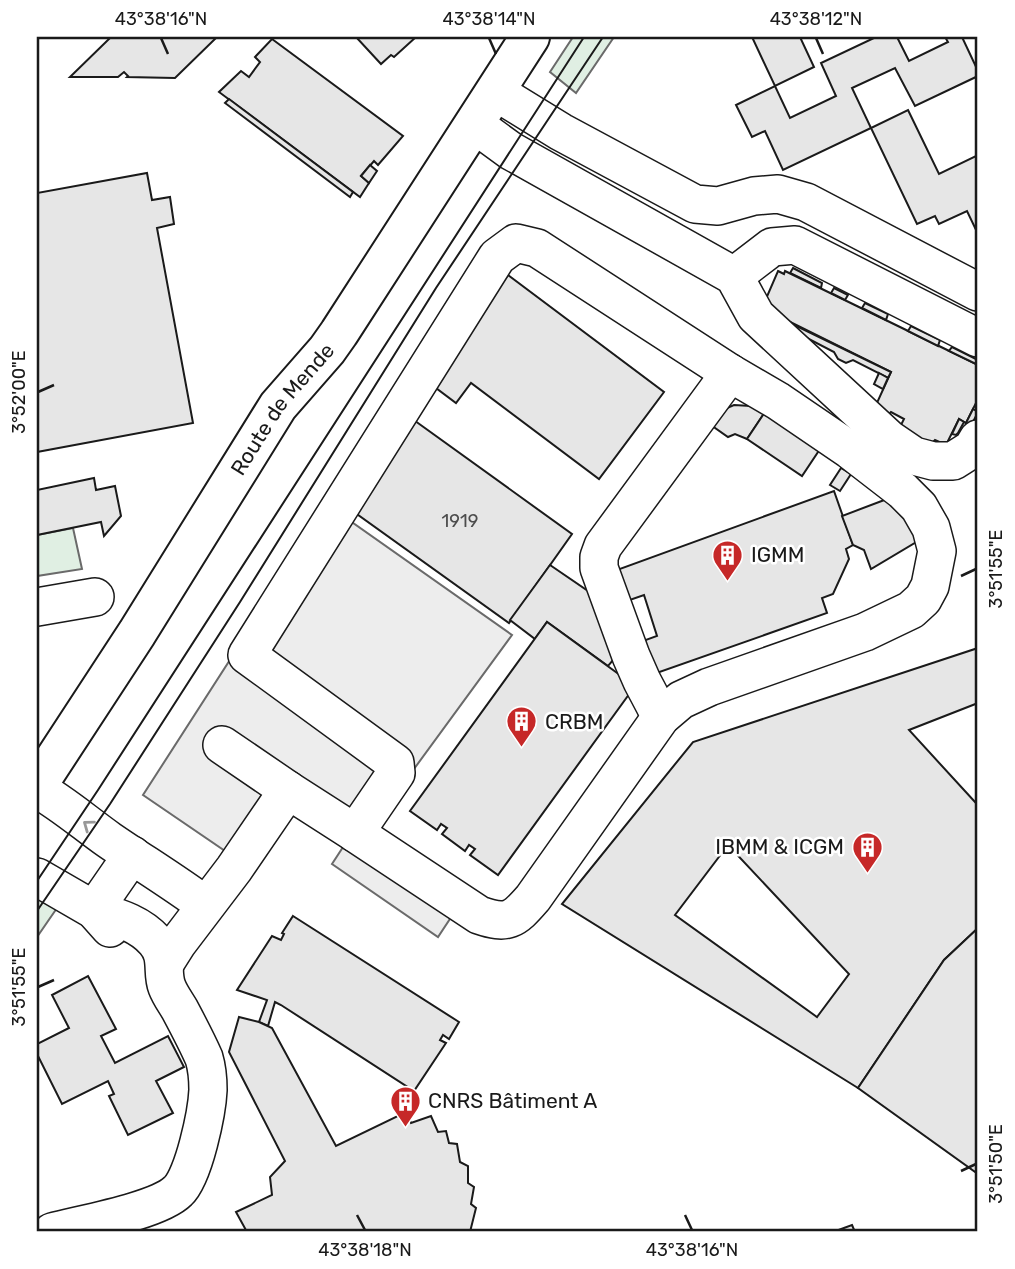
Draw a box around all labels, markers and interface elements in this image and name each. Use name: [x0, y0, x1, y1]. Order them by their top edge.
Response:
text: 43°38'16"N: [115, 8, 207, 30]
text: 43°38'14"N: [443, 8, 535, 30]
text: 43°38'12"N: [770, 8, 862, 30]
street label: Route de Mende: [225, 338, 339, 480]
text: 3°52'00"E: [8, 350, 30, 434]
house number: 1919: [442, 510, 478, 532]
text: 3°51'55"E: [985, 530, 1007, 608]
building icon: IGMM: [711, 538, 745, 582]
place label: IGMM: [751, 542, 804, 567]
building icon: CRBM: [505, 705, 539, 749]
place label: CRBM: [545, 709, 603, 734]
one-way arrow: [83, 821, 96, 833]
building icon: IBMM & ICGM: [850, 830, 884, 874]
place label: IBMM & ICGM: [715, 834, 844, 859]
text: 3°51'55"E: [8, 948, 30, 1026]
building icon: CNRS Bâtiment A: [388, 1084, 422, 1128]
place label: CNRS Bâtiment A: [428, 1088, 597, 1113]
text: 3°51'50"E: [985, 1124, 1007, 1204]
text: 43°38'18"N: [318, 1239, 412, 1261]
text: 43°38'16"N: [646, 1239, 738, 1261]

